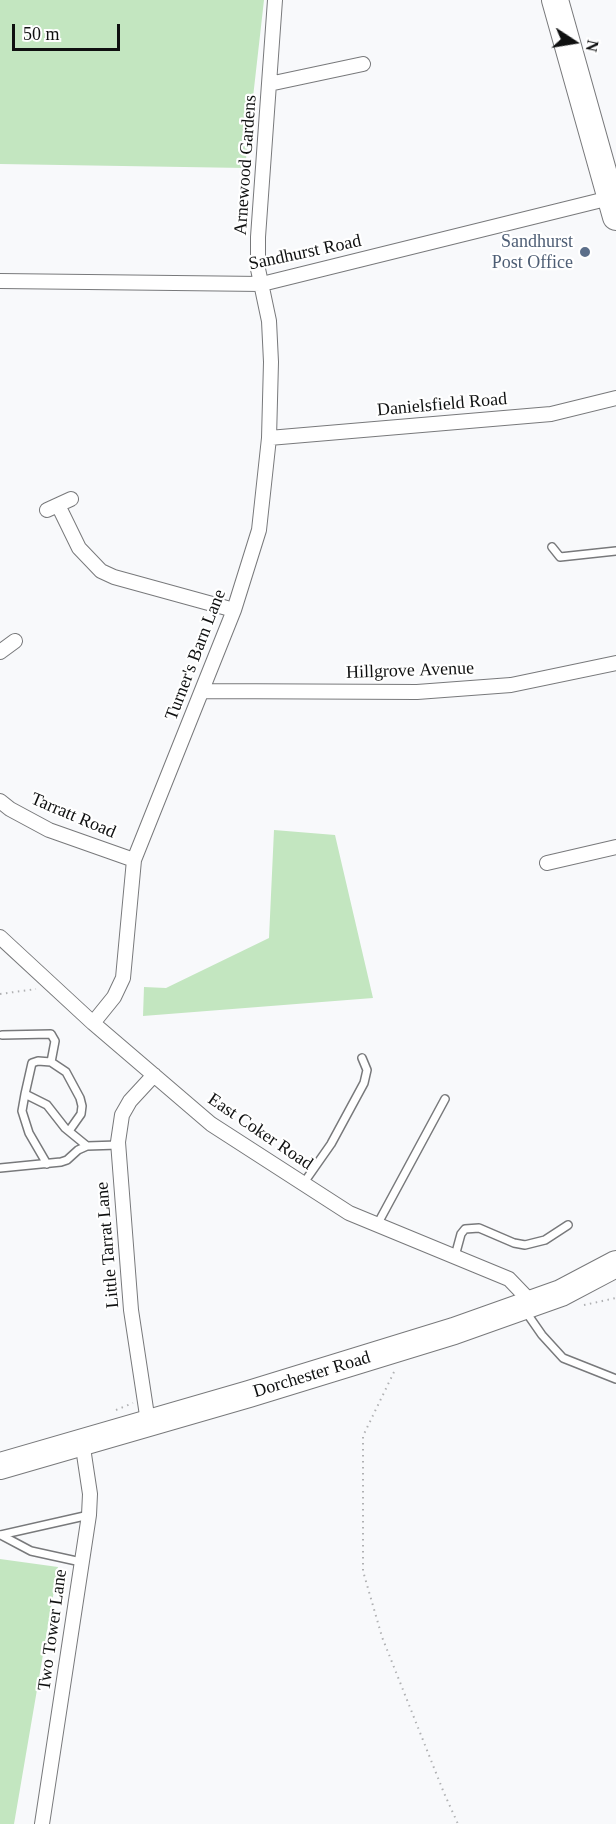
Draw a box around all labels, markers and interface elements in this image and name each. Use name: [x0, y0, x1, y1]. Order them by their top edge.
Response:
scale bar: [15, 12, 123, 50]
north arrow: [544, 12, 604, 72]
text: 50 m: [23, 24, 60, 44]
text: N: [583, 38, 602, 53]
street label: Arnewood Gardens: [230, 94, 262, 236]
street label: Sandhurst Road: [247, 231, 363, 275]
place label: Sandhurst Post Office: [492, 231, 573, 274]
marker: Sandhurst Post Office: [578, 245, 592, 259]
street label: Danielsfield Road: [376, 389, 508, 421]
street label: Turner's Barn Lane: [161, 586, 231, 724]
street label: Hillgrove Avenue: [346, 658, 474, 684]
street label: Tarratt Road: [27, 788, 119, 844]
street label: East Coker Road: [203, 1089, 317, 1175]
street label: Little Tarrat Lane: [92, 1181, 124, 1309]
street label: Dorchester Road: [251, 1347, 373, 1403]
street label: Two Tower Lane: [34, 1568, 72, 1692]

